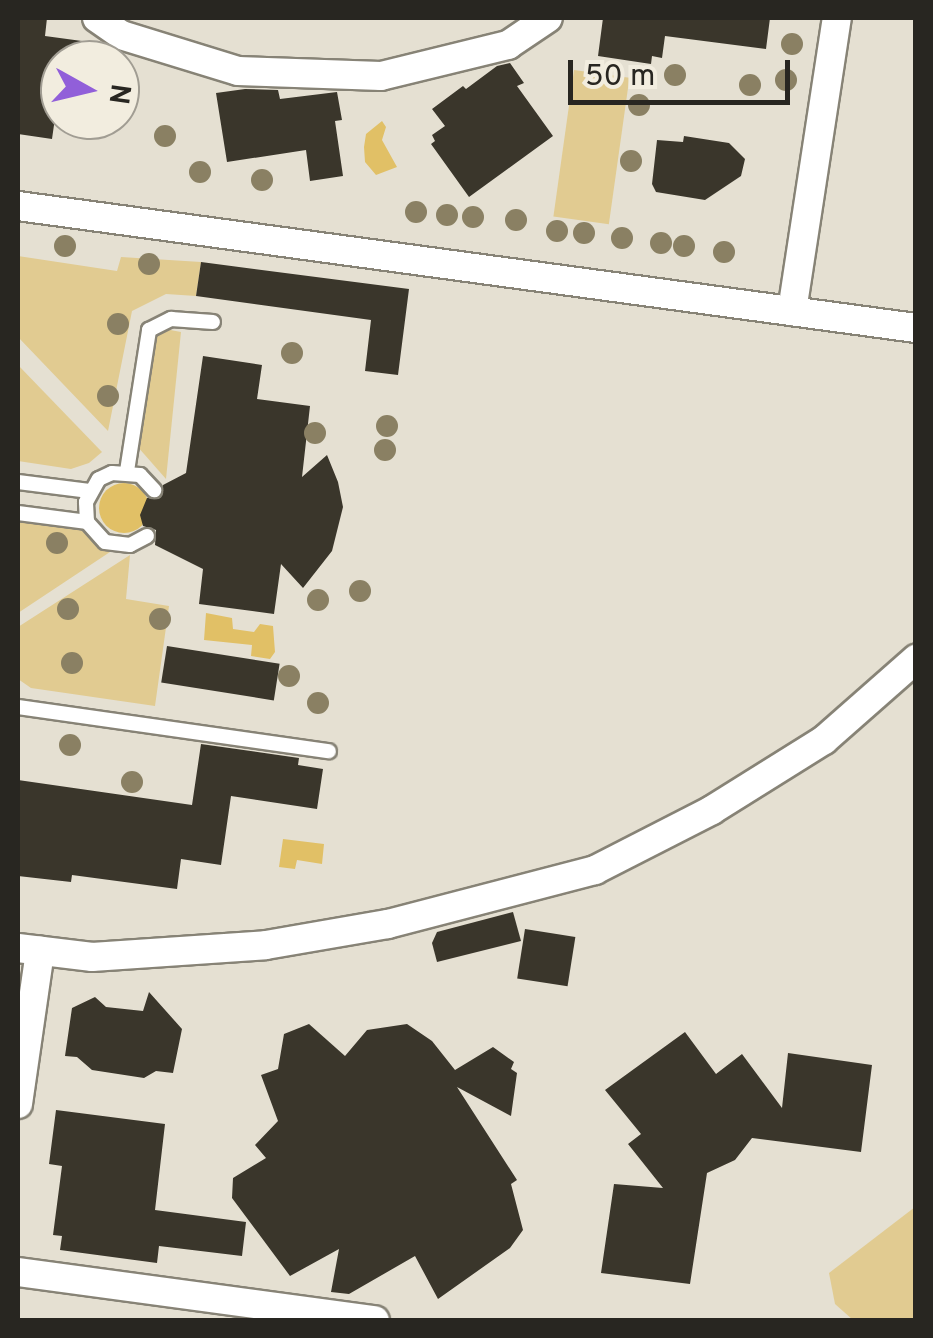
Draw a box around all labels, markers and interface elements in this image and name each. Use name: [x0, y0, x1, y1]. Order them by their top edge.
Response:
north arrow: [40, 40, 140, 140]
scale bar: [573, 40, 796, 102]
text: 50 m: [585, 59, 655, 96]
text: N: [99, 81, 137, 106]

